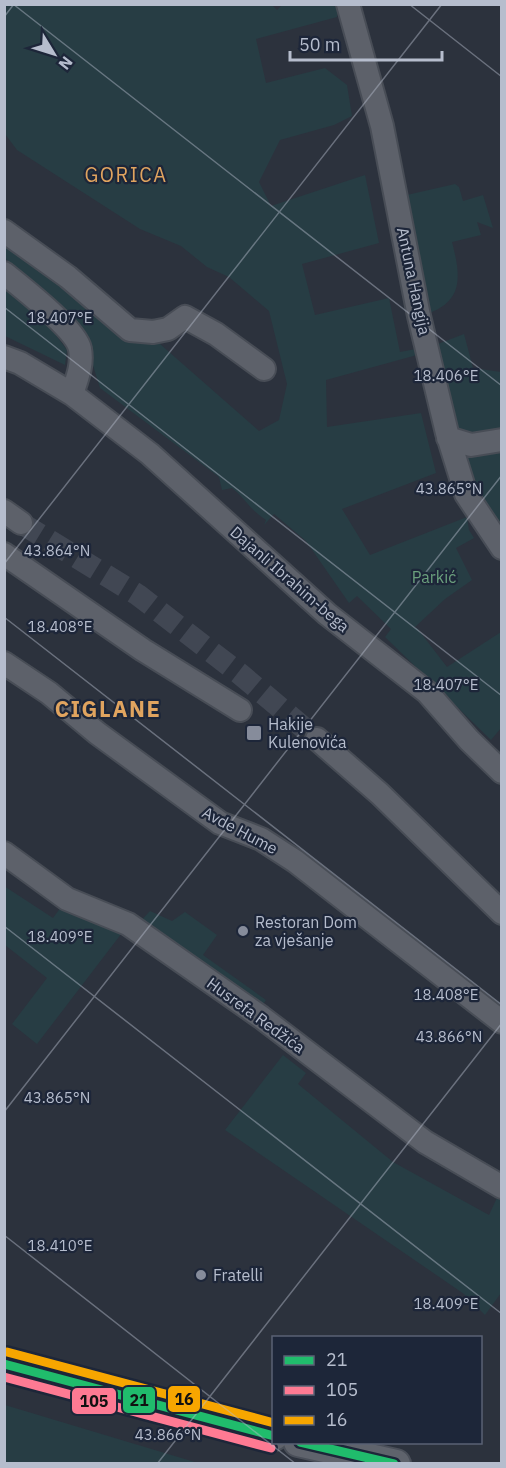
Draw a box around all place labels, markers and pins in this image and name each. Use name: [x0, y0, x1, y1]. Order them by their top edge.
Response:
place label: Hakije Kulenovića: [268, 714, 347, 752]
marker: Hakije Kulenovića: [245, 724, 263, 742]
place label: Restoran Dom za vješanje: [255, 912, 357, 950]
marker: Restoran Dom za vješanje: [236, 924, 250, 938]
place label: Fratelli: [213, 1265, 263, 1285]
marker: Fratelli: [194, 1268, 208, 1282]

